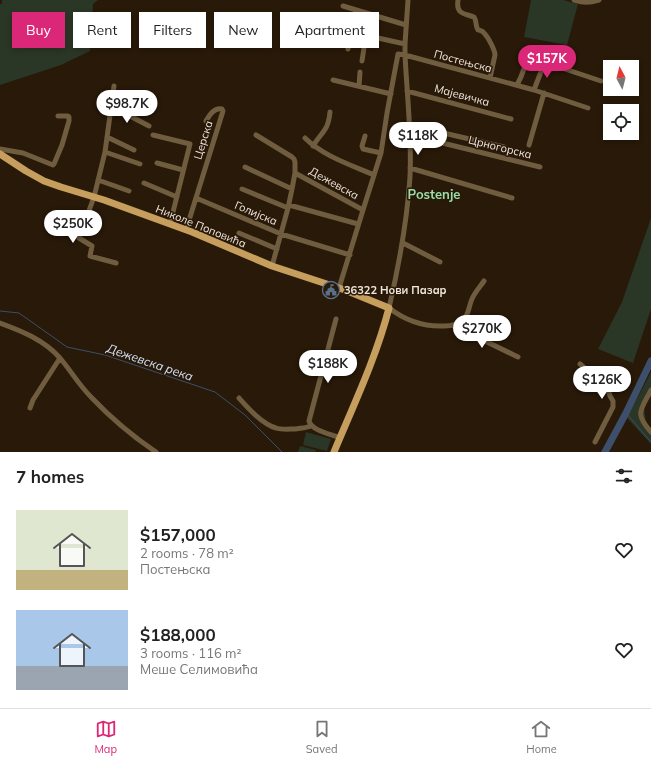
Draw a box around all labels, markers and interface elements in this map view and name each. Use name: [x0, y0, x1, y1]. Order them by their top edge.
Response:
chip: Buy: [12, 12, 65, 48]
chip: Rent: [73, 12, 131, 48]
chip: Filters: [139, 12, 206, 48]
chip: New: [214, 12, 272, 48]
chip: Apartment: [280, 12, 379, 48]
pin: $157K: [519, 45, 575, 79]
street label: Постењска: [432, 47, 494, 75]
text: $157K: [527, 50, 567, 66]
north arrow: [603, 60, 639, 96]
map controls: [603, 60, 639, 140]
street label: Мајевичка: [433, 81, 491, 109]
pin: $98.7K: [94, 90, 160, 124]
text: $98.7K: [105, 95, 149, 111]
button: locate: [603, 104, 639, 140]
street label: Церска: [190, 119, 216, 161]
pin: $118K: [390, 122, 446, 156]
text: $118K: [398, 127, 438, 143]
street label: Црногорска: [467, 132, 533, 162]
street label: Дежевска: [307, 164, 361, 202]
district label: Postenje: [408, 186, 460, 202]
street label: Голијска: [233, 198, 279, 228]
street label: Николе Поповића: [154, 201, 248, 251]
pin: $250K: [45, 210, 101, 244]
text: $250K: [53, 215, 93, 231]
public building icon: 36322 Нови Пазар: [321, 280, 341, 300]
place label: 36322 Нови Пазар: [344, 283, 447, 297]
pin: $270K: [454, 315, 510, 349]
text: $270K: [462, 320, 502, 336]
water label: Дежевска река: [104, 340, 195, 384]
pin: $188K: [300, 350, 356, 384]
text: $188K: [308, 355, 348, 371]
pin: $126K: [574, 366, 630, 400]
text: $126K: [582, 371, 622, 387]
icon: filters: [613, 465, 635, 487]
text: 7 homes: [16, 466, 84, 487]
text: $157,000: [140, 524, 216, 545]
icon: home: [48, 526, 96, 574]
icon: heart: [613, 539, 635, 561]
text: 2 rooms · 78 m²: [140, 545, 234, 561]
text: Постењска: [140, 561, 210, 577]
text: $188,000: [140, 624, 216, 645]
icon: home: [48, 626, 96, 674]
icon: heart: [613, 639, 635, 661]
text: 3 rooms · 116 m²: [140, 645, 241, 661]
text: Меше Селимовића: [140, 661, 258, 677]
tab: Map: [94, 718, 117, 756]
tab: Saved: [306, 718, 338, 756]
tab: Home: [526, 718, 557, 756]

